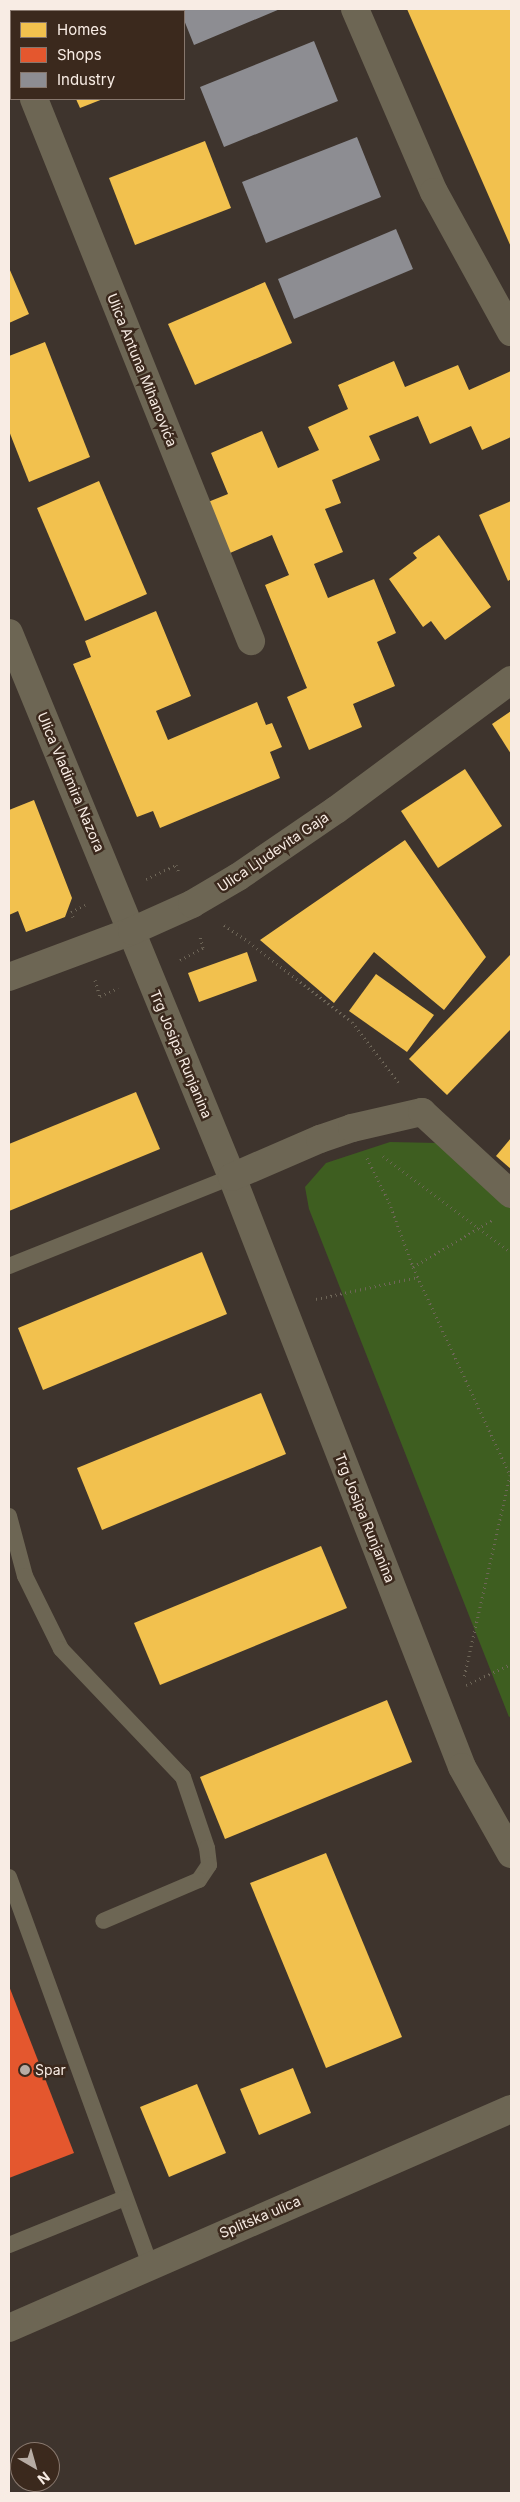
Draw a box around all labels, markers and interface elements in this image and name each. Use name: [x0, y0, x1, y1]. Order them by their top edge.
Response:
legend: [10, 10, 185, 100]
text: Homes: [57, 20, 107, 39]
text: Shops: [57, 45, 102, 64]
text: Industry: [57, 70, 115, 89]
street label: Ulica Antuna Mihanovića: [104, 291, 180, 449]
street label: Ulica Vladimira Nazora: [34, 710, 108, 854]
street label: Ulica Ljudevita Gaja: [214, 809, 332, 895]
street label: Trg Josipa Runjanina: [146, 987, 216, 1121]
street label: Trg Josipa Runjanina: [331, 1451, 399, 1585]
place label: Spar: [35, 2062, 66, 2078]
marker: Spar: [19, 2064, 31, 2076]
street label: Splitska ulica: [217, 2192, 303, 2242]
north arrow: [10, 2442, 60, 2492]
text: N: [34, 2468, 53, 2488]

